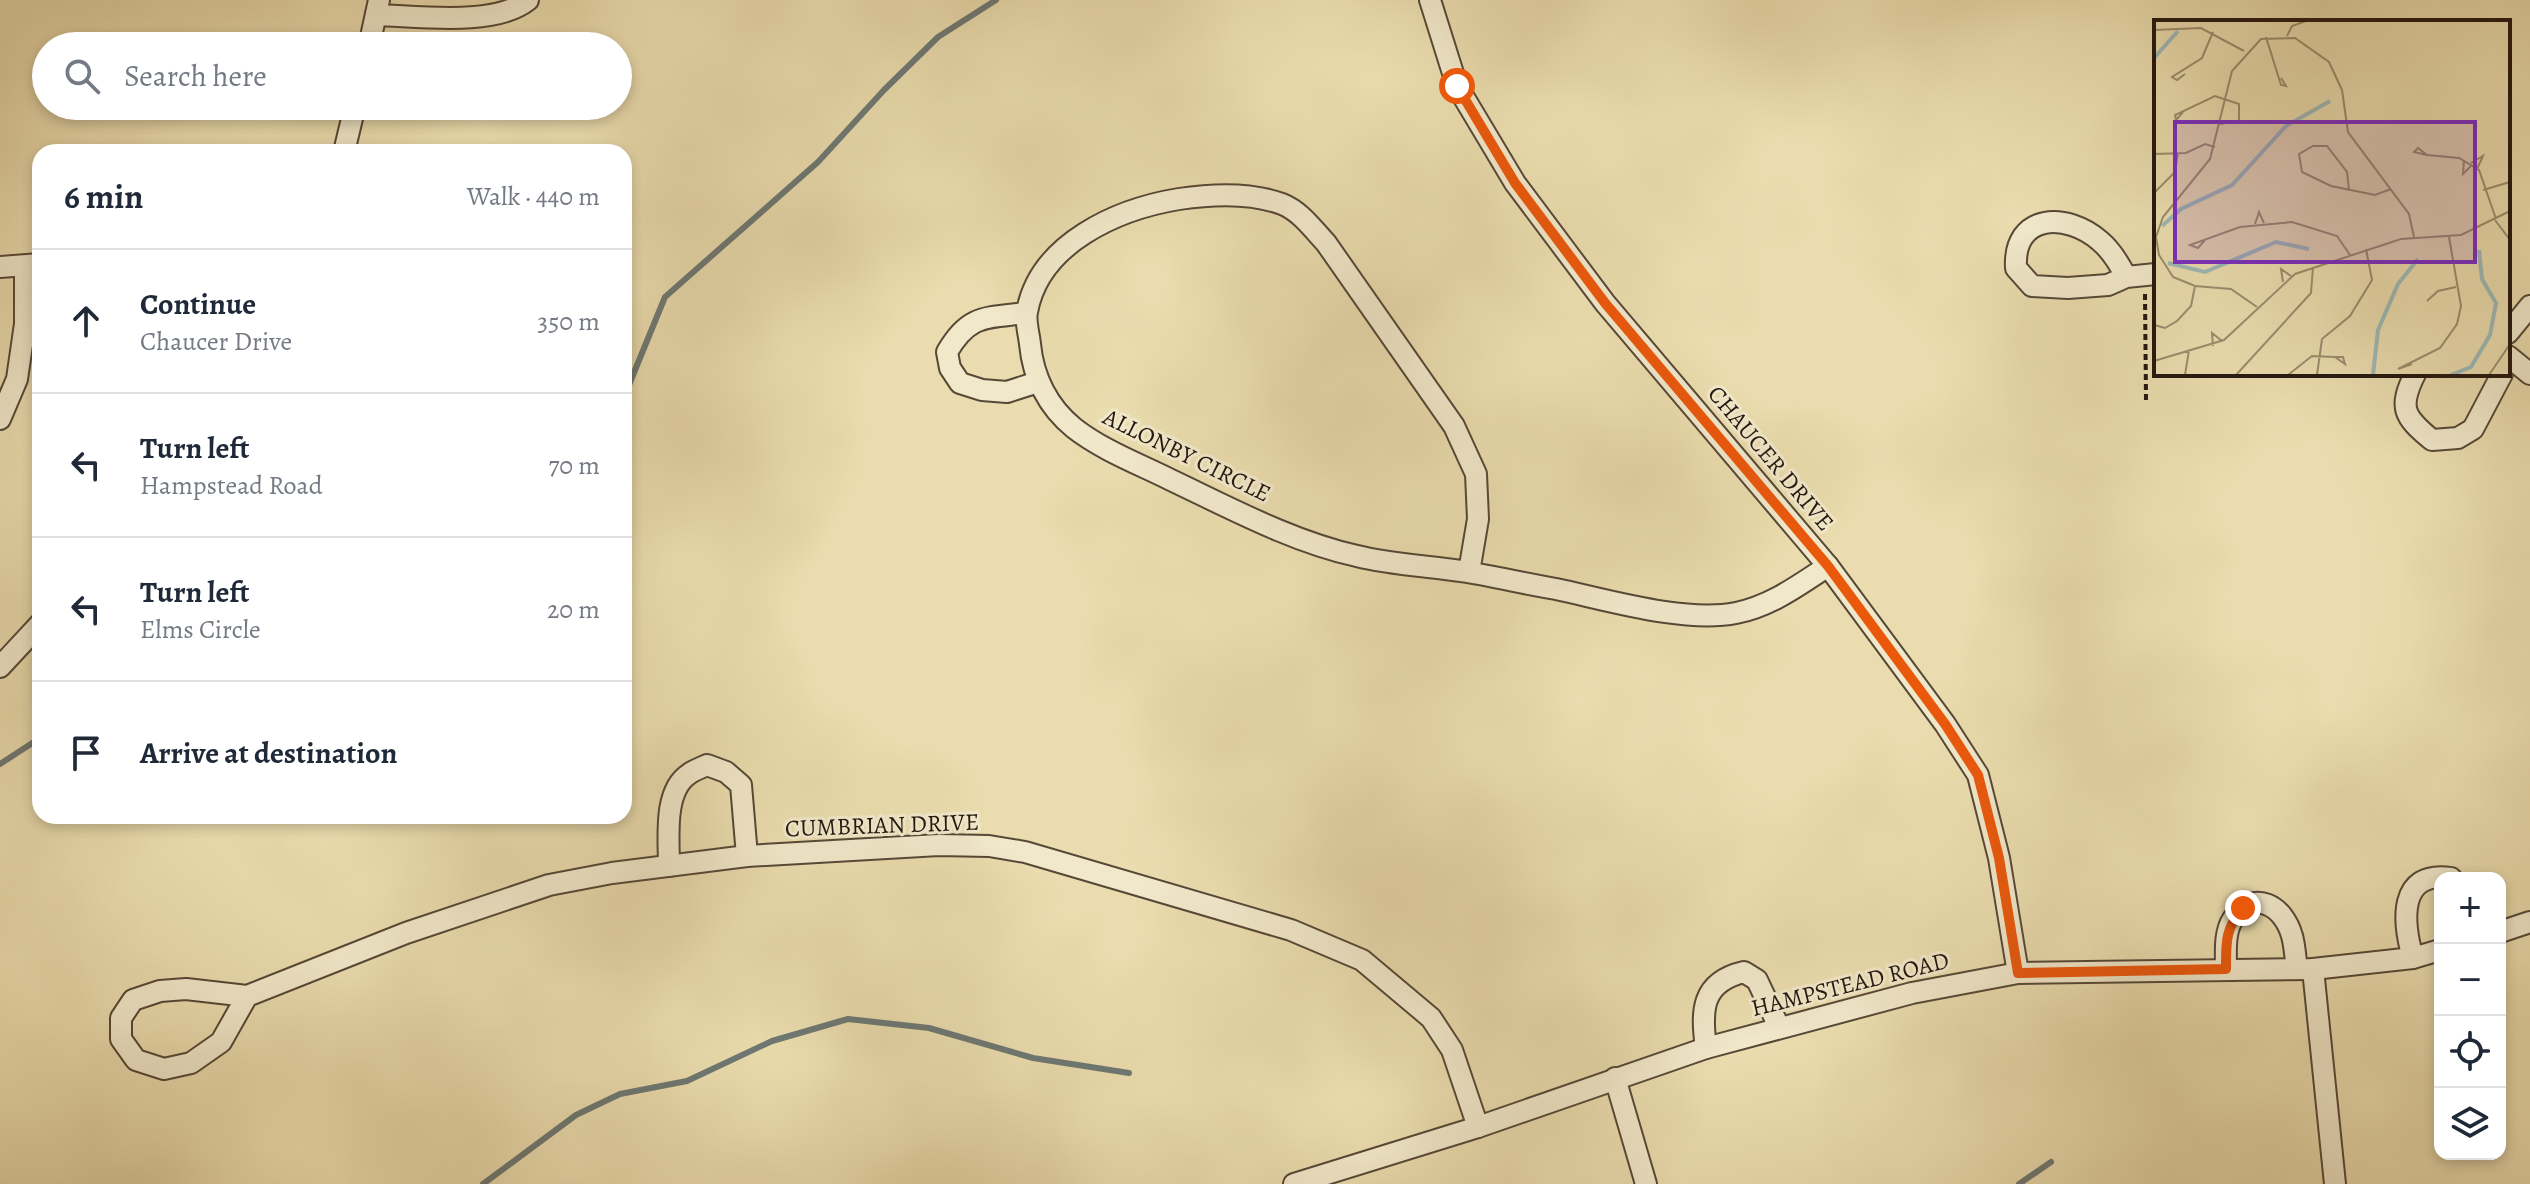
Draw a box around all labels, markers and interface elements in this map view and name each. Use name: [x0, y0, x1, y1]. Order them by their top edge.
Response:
inset map: [2154, 20, 2510, 376]
search box: [32, 32, 632, 120]
icon: search: [60, 54, 104, 98]
text: Search here: [124, 56, 267, 96]
route start: [1439, 68, 1475, 104]
text: 6 min: [64, 173, 143, 220]
text: Walk · 440 m: [467, 179, 600, 214]
text: Continue: [140, 284, 256, 324]
icon: ahead: [64, 299, 108, 343]
text: 350 m: [537, 304, 600, 339]
text: Chaucer Drive: [140, 324, 292, 359]
street label: CHAUCER DRIVE: [1701, 379, 1841, 537]
street label: ALLONBY CIRCLE: [1097, 400, 1276, 509]
text: Turn left: [140, 428, 249, 468]
icon: left: [64, 443, 108, 487]
text: 70 m: [548, 448, 600, 483]
text: Hampstead Road: [140, 468, 323, 503]
text: Turn left: [140, 572, 249, 612]
icon: left: [64, 587, 108, 631]
text: 20 m: [547, 592, 600, 627]
text: Elms Circle: [140, 612, 261, 647]
icon: arrive: [64, 731, 108, 775]
text: Arrive at destination: [140, 733, 397, 773]
street label: CUMBRIAN DRIVE: [784, 806, 980, 844]
map controls: [2434, 872, 2506, 1160]
button: +: [2434, 872, 2506, 944]
route end: [2225, 890, 2261, 926]
street label: HAMPSTEAD ROAD: [1748, 944, 1952, 1024]
button: −: [2434, 944, 2506, 1016]
button: locate: [2434, 1016, 2506, 1088]
button: layers: [2434, 1088, 2506, 1160]

